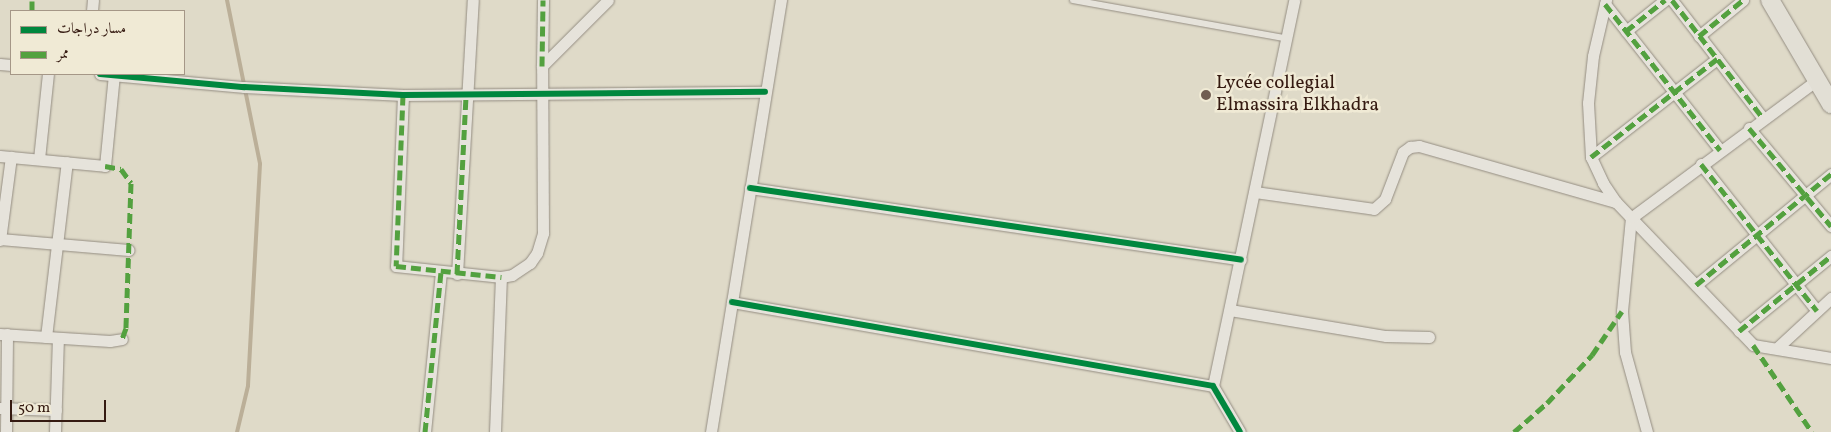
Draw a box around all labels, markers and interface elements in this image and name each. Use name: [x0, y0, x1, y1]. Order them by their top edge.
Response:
legend: [10, 10, 185, 75]
text: مسار دراجات: [57, 19, 126, 40]
text: ممر: [57, 44, 69, 65]
place label: Lycée collegial Elmassira Elkhadra: [1216, 73, 1379, 117]
marker: Lycée collegial Elmassira Elkhadra: [1200, 89, 1212, 101]
scale bar: [12, 390, 109, 422]
text: 50 m: [18, 398, 50, 419]

